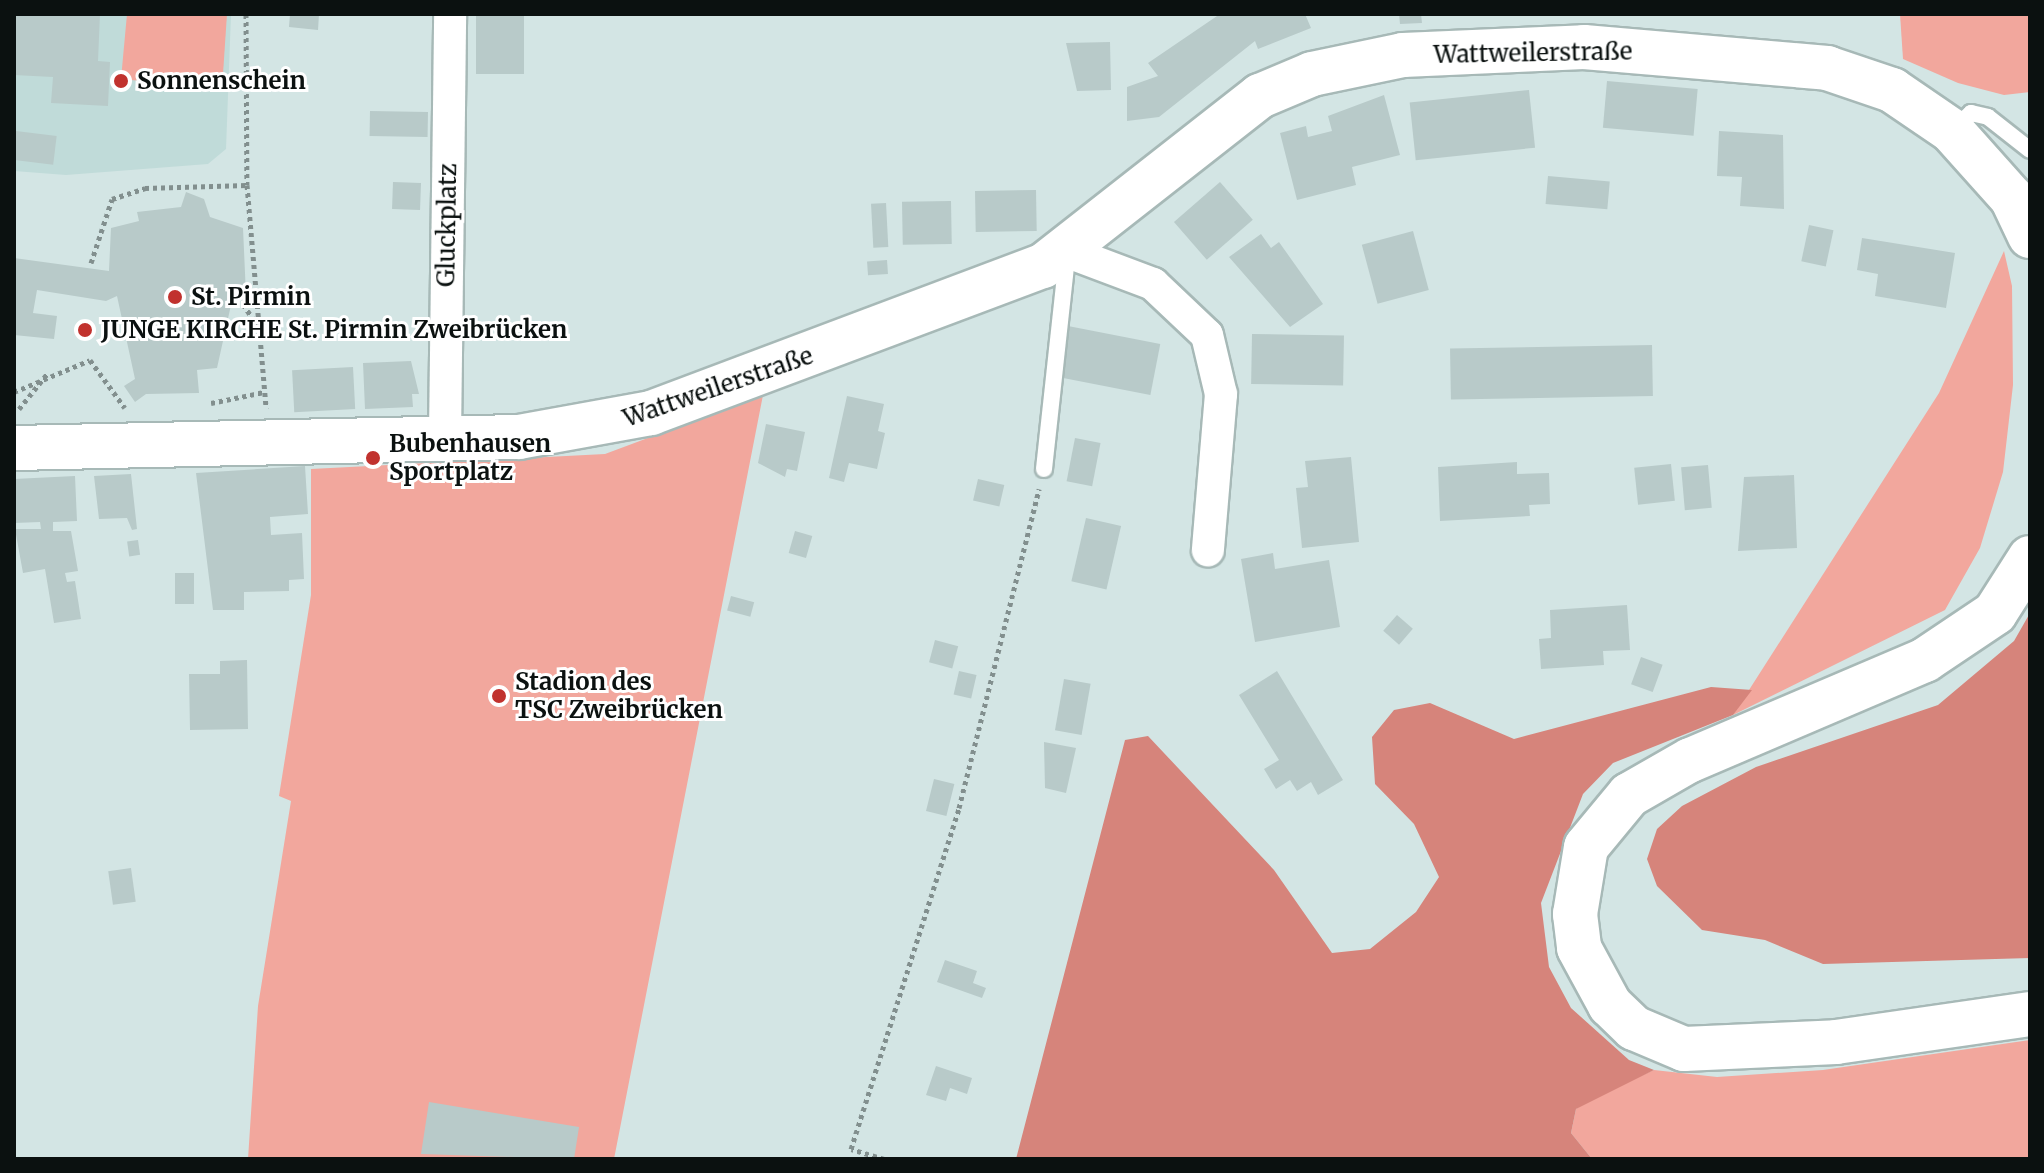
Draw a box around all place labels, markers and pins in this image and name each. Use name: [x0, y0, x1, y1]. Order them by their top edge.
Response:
place label: Sonnenschein: [137, 67, 306, 95]
marker: Sonnenschein: [112, 72, 130, 90]
place label: St. Pirmin: [191, 283, 311, 311]
marker: St. Pirmin: [166, 288, 184, 306]
place label: JUNGE KIRCHE St. Pirmin Zweibrücken: [101, 316, 567, 344]
marker: JUNGE KIRCHE St. Pirmin Zweibrücken: [76, 321, 94, 339]
place label: Bubenhausen Sportplatz: [389, 430, 551, 486]
marker: Bubenhausen Sportplatz: [364, 449, 382, 467]
place label: Stadion des TSC Zweibrücken: [515, 668, 723, 724]
marker: Stadion des TSC Zweibrücken: [490, 687, 508, 705]

